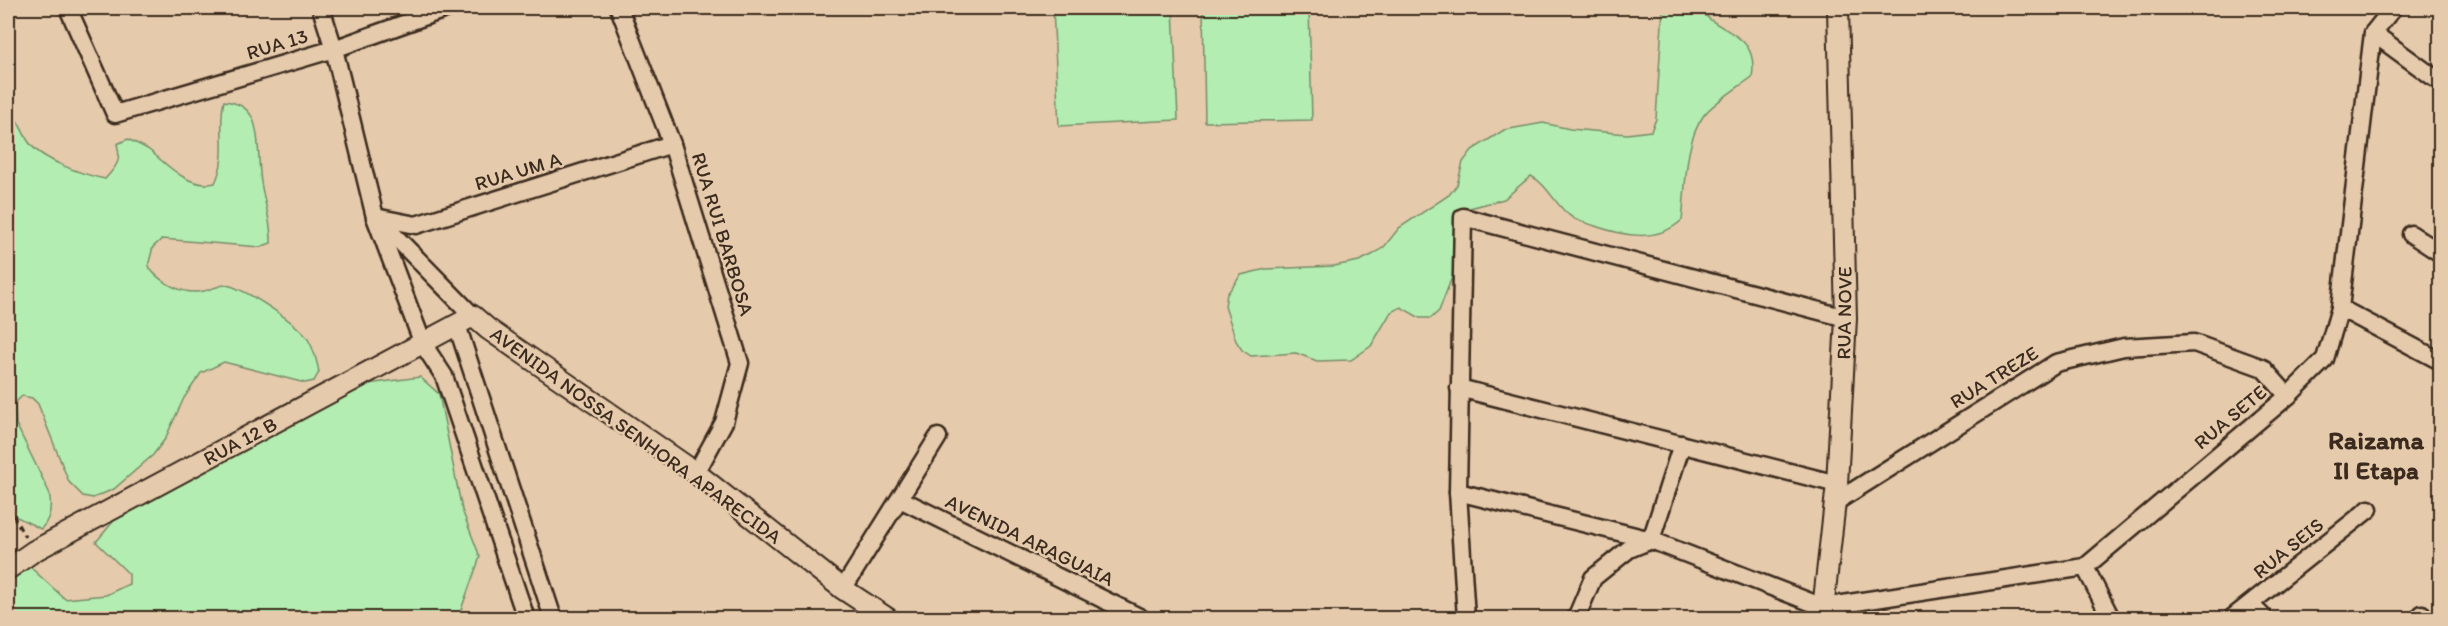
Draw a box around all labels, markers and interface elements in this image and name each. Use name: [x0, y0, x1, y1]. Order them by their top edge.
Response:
street label: RUA 13: [243, 23, 311, 65]
street label: RUA UM A: [472, 146, 564, 196]
street label: RUA RUI BARBOSA: [687, 150, 759, 319]
street label: RUA NOVE: [1831, 266, 1857, 360]
street label: AVENIDA NOSSA SENHORA APARECIDA: [486, 321, 786, 549]
street label: RUA TREZE: [1945, 340, 2043, 414]
street label: RUA SETE: [2189, 380, 2271, 454]
street label: RUA 12 B: [199, 412, 281, 470]
district label: Raizama II Etapa: [2328, 424, 2424, 486]
street label: AVENIDA ARAGUAIA: [942, 489, 1118, 591]
street label: RUA SEIS: [2248, 512, 2328, 584]

